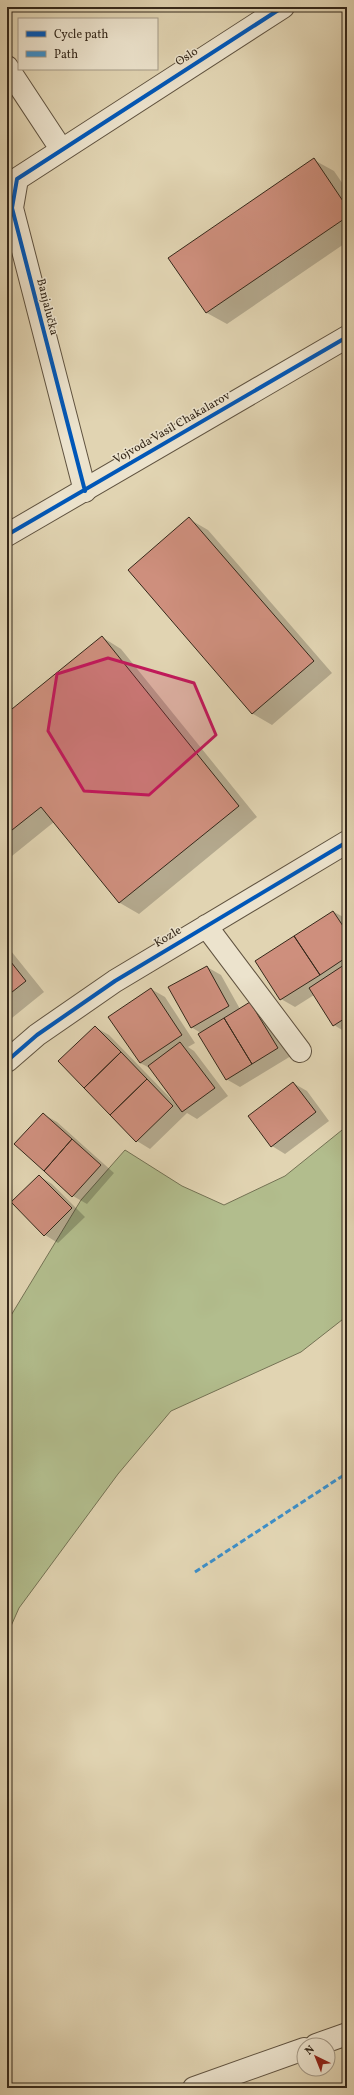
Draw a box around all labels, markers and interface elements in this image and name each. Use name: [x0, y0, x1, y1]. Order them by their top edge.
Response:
legend: [18, 18, 158, 70]
text: Cycle path: [54, 27, 109, 43]
street label: Oslo: [173, 44, 201, 70]
text: Path: [54, 47, 78, 63]
street label: Banjalučka: [32, 277, 62, 337]
street label: Vojvoda Vasil Chakalarov: [110, 388, 234, 468]
street label: Kozle: [151, 922, 185, 951]
north arrow: [296, 2037, 336, 2077]
text: N: [302, 2043, 318, 2059]

